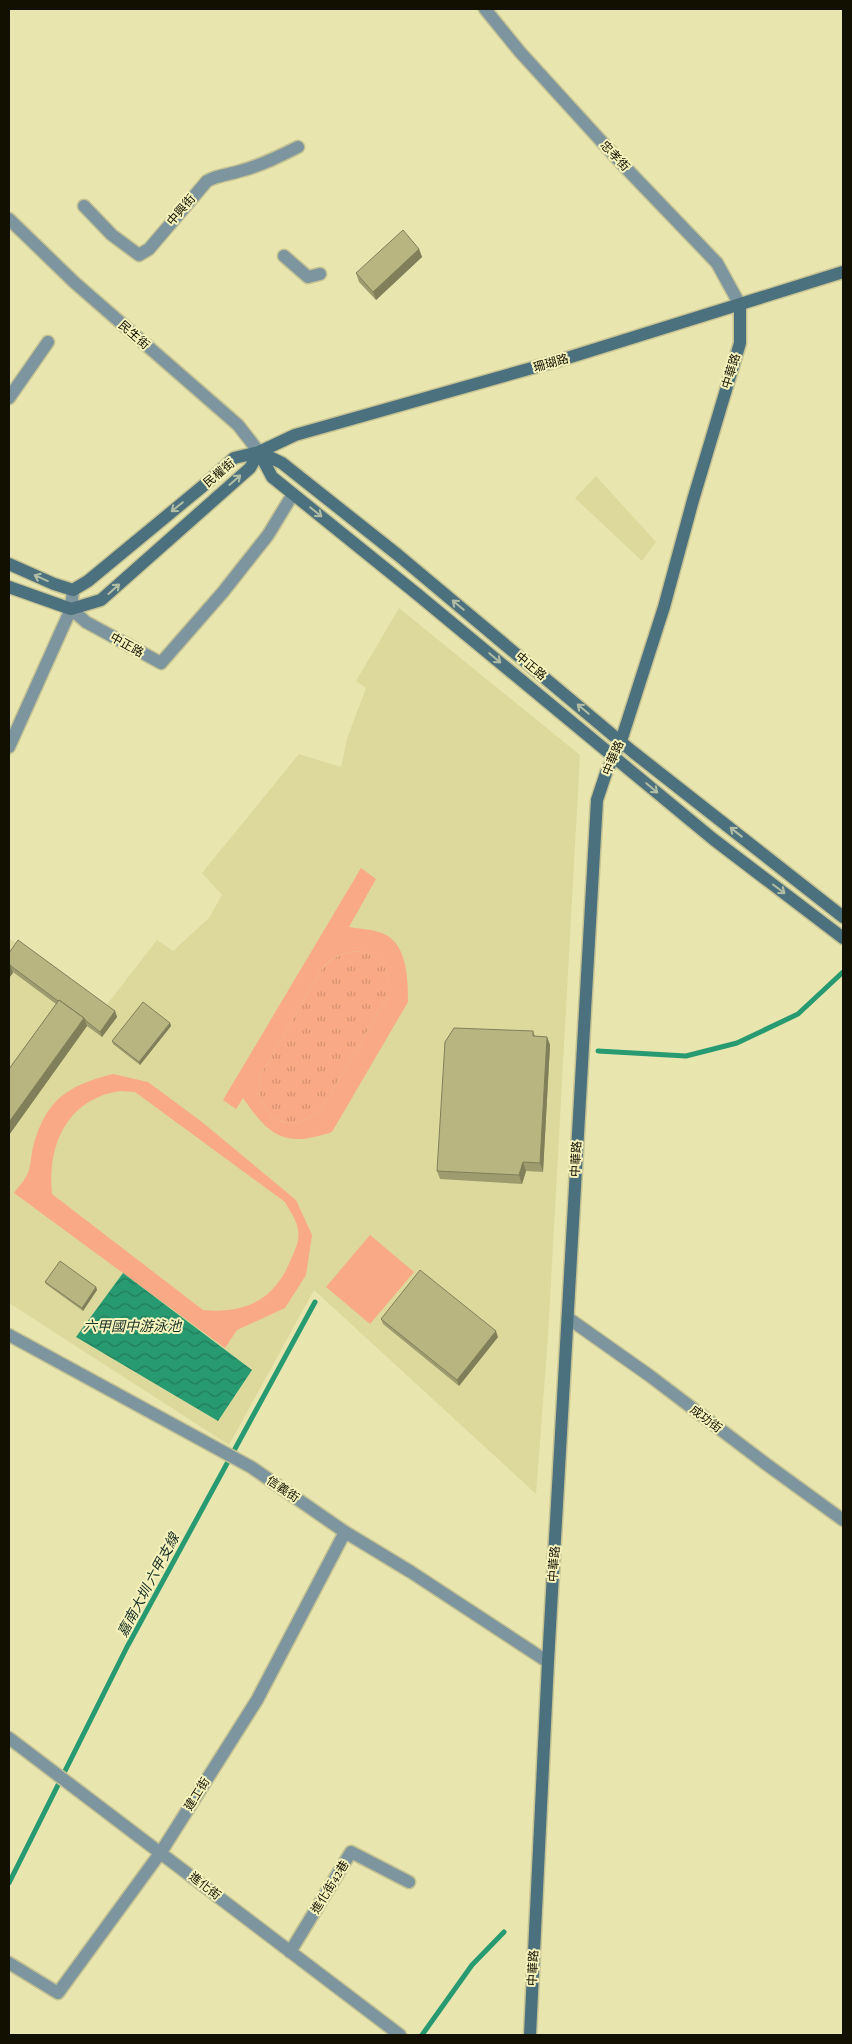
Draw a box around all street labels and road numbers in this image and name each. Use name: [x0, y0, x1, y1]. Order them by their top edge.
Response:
street label: 忠孝街: [598, 138, 632, 174]
street label: 中興街: [164, 192, 198, 228]
street label: 民生街: [116, 318, 152, 352]
street label: 珊瑚路: [532, 351, 570, 375]
street label: 中華路: [719, 352, 743, 390]
street label: 民權街: [201, 456, 237, 490]
street label: 中正路: [108, 630, 146, 660]
street label: 中正路: [513, 649, 549, 683]
street label: 中華路: [600, 739, 626, 777]
street label: 中華路: [568, 1141, 584, 1177]
street label: 成功街: [687, 1403, 725, 1435]
street label: 信義街: [264, 1473, 302, 1505]
street label: 中華路: [546, 1546, 562, 1582]
street label: 建工街: [182, 1775, 212, 1813]
street label: 進化街42巷: [308, 1858, 352, 1916]
street label: 進化街: [187, 1869, 223, 1903]
street label: 中華路: [525, 1950, 541, 1986]

